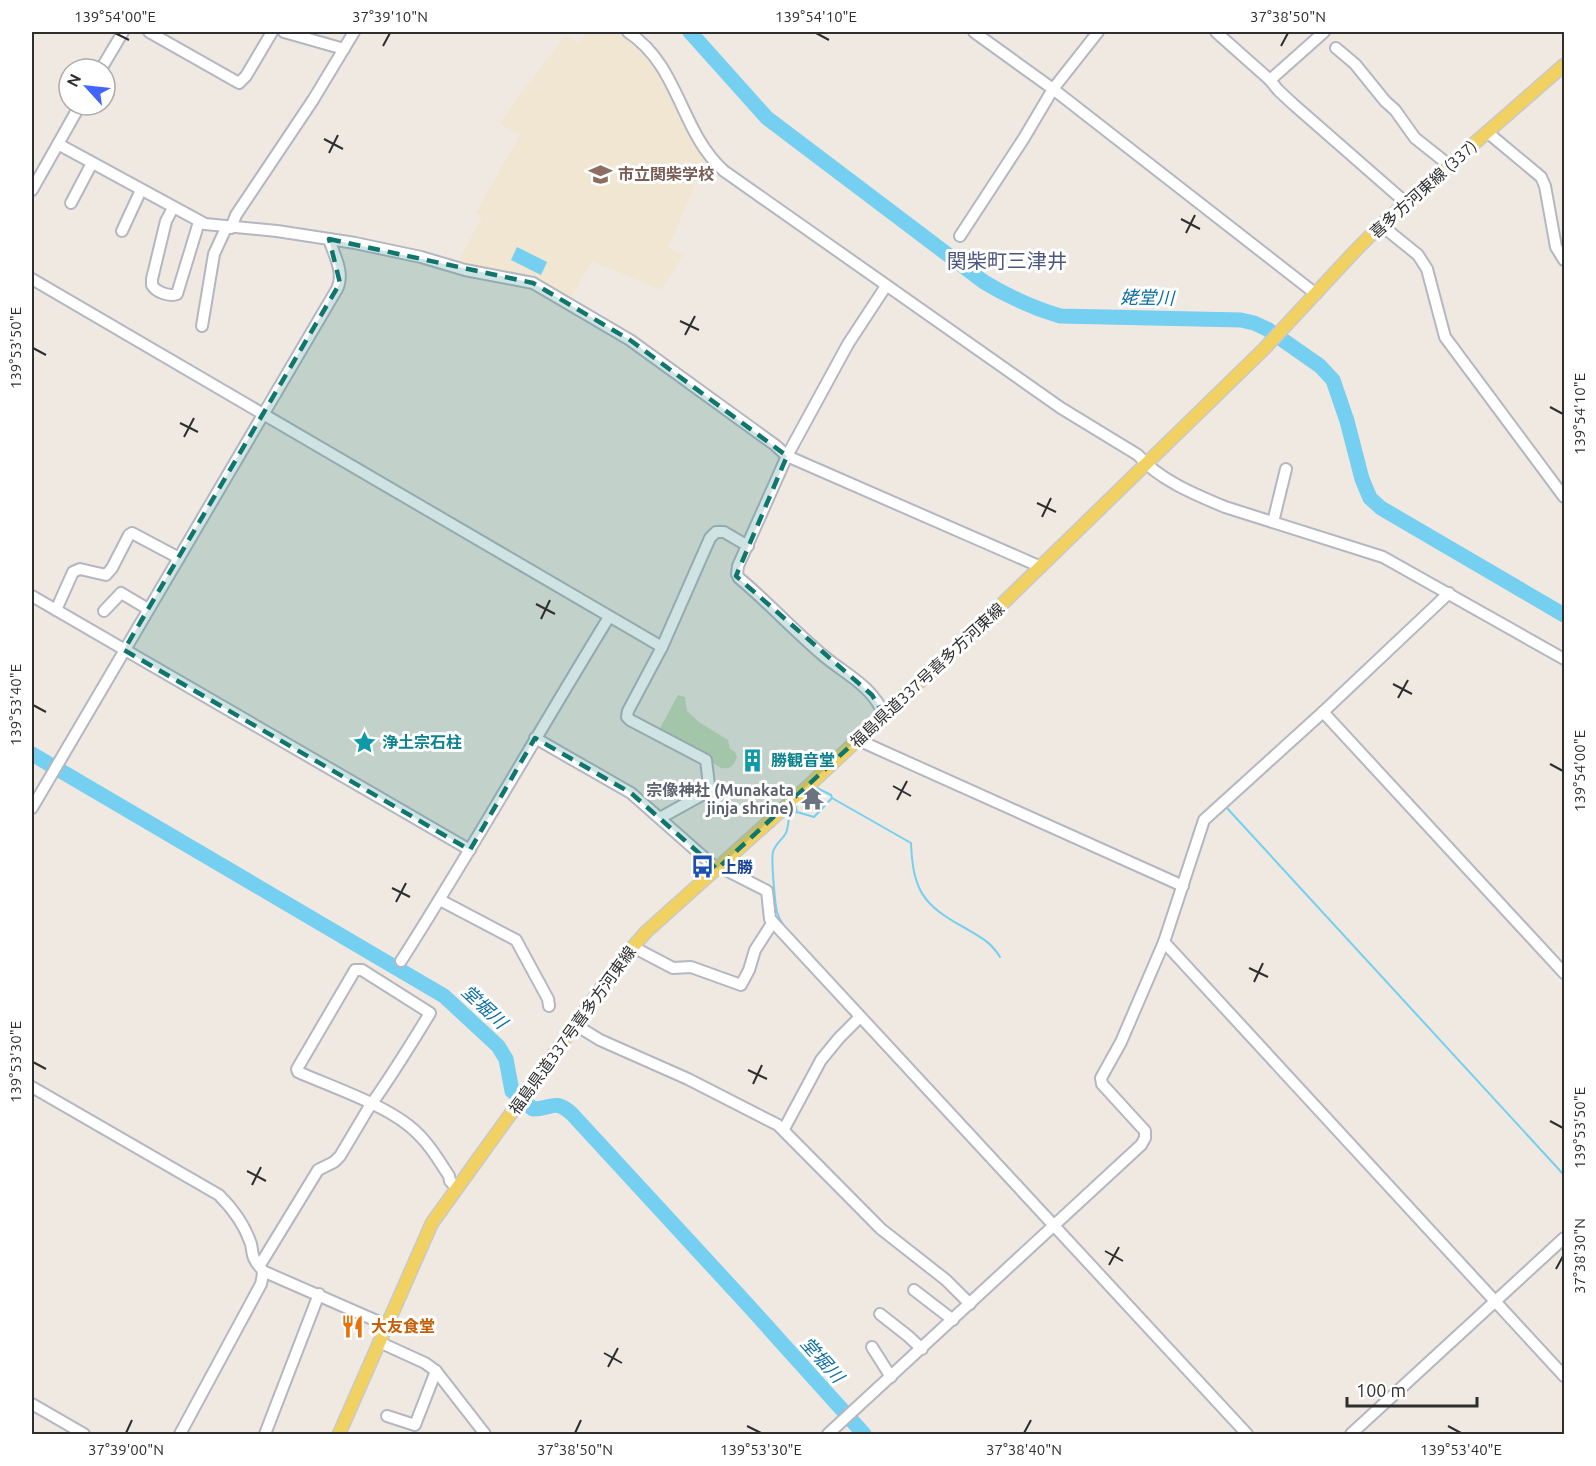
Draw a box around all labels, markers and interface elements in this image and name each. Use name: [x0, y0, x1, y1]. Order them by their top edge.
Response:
text: 139°54'00"E: [74, 8, 156, 25]
text: 37°39'10"N: [352, 8, 428, 25]
text: 139°54'10"E: [775, 8, 857, 25]
text: 37°38'50"N: [1250, 8, 1326, 25]
north arrow: [57, 57, 117, 117]
text: N: [63, 71, 84, 90]
street label: 喜多方河東線 (337): [1366, 137, 1481, 242]
school or university icon: 市立関柴学校: [587, 161, 613, 187]
place label: 市立関柴学校: [618, 165, 714, 183]
district label: 関柴町三津井: [947, 249, 1067, 272]
water label: 姥堂川: [1120, 287, 1176, 308]
text: 139°53'50"E: [7, 307, 24, 389]
text: 139°54'10"E: [1571, 373, 1588, 455]
street label: 福島県道337号喜多方河東線: [847, 599, 1007, 751]
text: 139°53'40"E: [7, 664, 24, 746]
place icon: 浄土宗石柱: [351, 729, 377, 755]
text: 139°54'00"E: [1571, 730, 1588, 812]
place label: 浄土宗石柱: [382, 733, 462, 751]
building icon: 勝観音堂: [740, 747, 766, 773]
place label: 勝観音堂: [771, 751, 835, 769]
place label: 宗像神社 (Munakata jinja shrine): [646, 781, 794, 818]
temple icon: 宗像神社 (Munakata jinja shrine): [799, 786, 825, 812]
bus stop icon: 上勝: [690, 854, 716, 880]
place label: 上勝: [721, 858, 753, 876]
street label: 福島県道337号喜多方河東線: [505, 943, 639, 1117]
water label: 堂堀川: [458, 981, 513, 1033]
text: 139°53'30"E: [7, 1021, 24, 1103]
text: 139°53'50"E: [1571, 1087, 1588, 1169]
text: 37°38'30"N: [1571, 1218, 1588, 1294]
restaurant icon: 大友食堂: [340, 1313, 366, 1339]
place label: 大友食堂: [371, 1317, 435, 1335]
water label: 堂堀川: [797, 1333, 850, 1388]
scale bar: [1347, 1370, 1478, 1408]
text: 100 m: [1356, 1380, 1406, 1400]
text: 37°39'00"N: [88, 1441, 164, 1458]
text: 37°38'50"N: [537, 1441, 613, 1458]
text: 139°53'30"E: [720, 1441, 802, 1458]
text: 37°38'40"N: [986, 1441, 1062, 1458]
text: 139°53'40"E: [1420, 1441, 1502, 1458]

